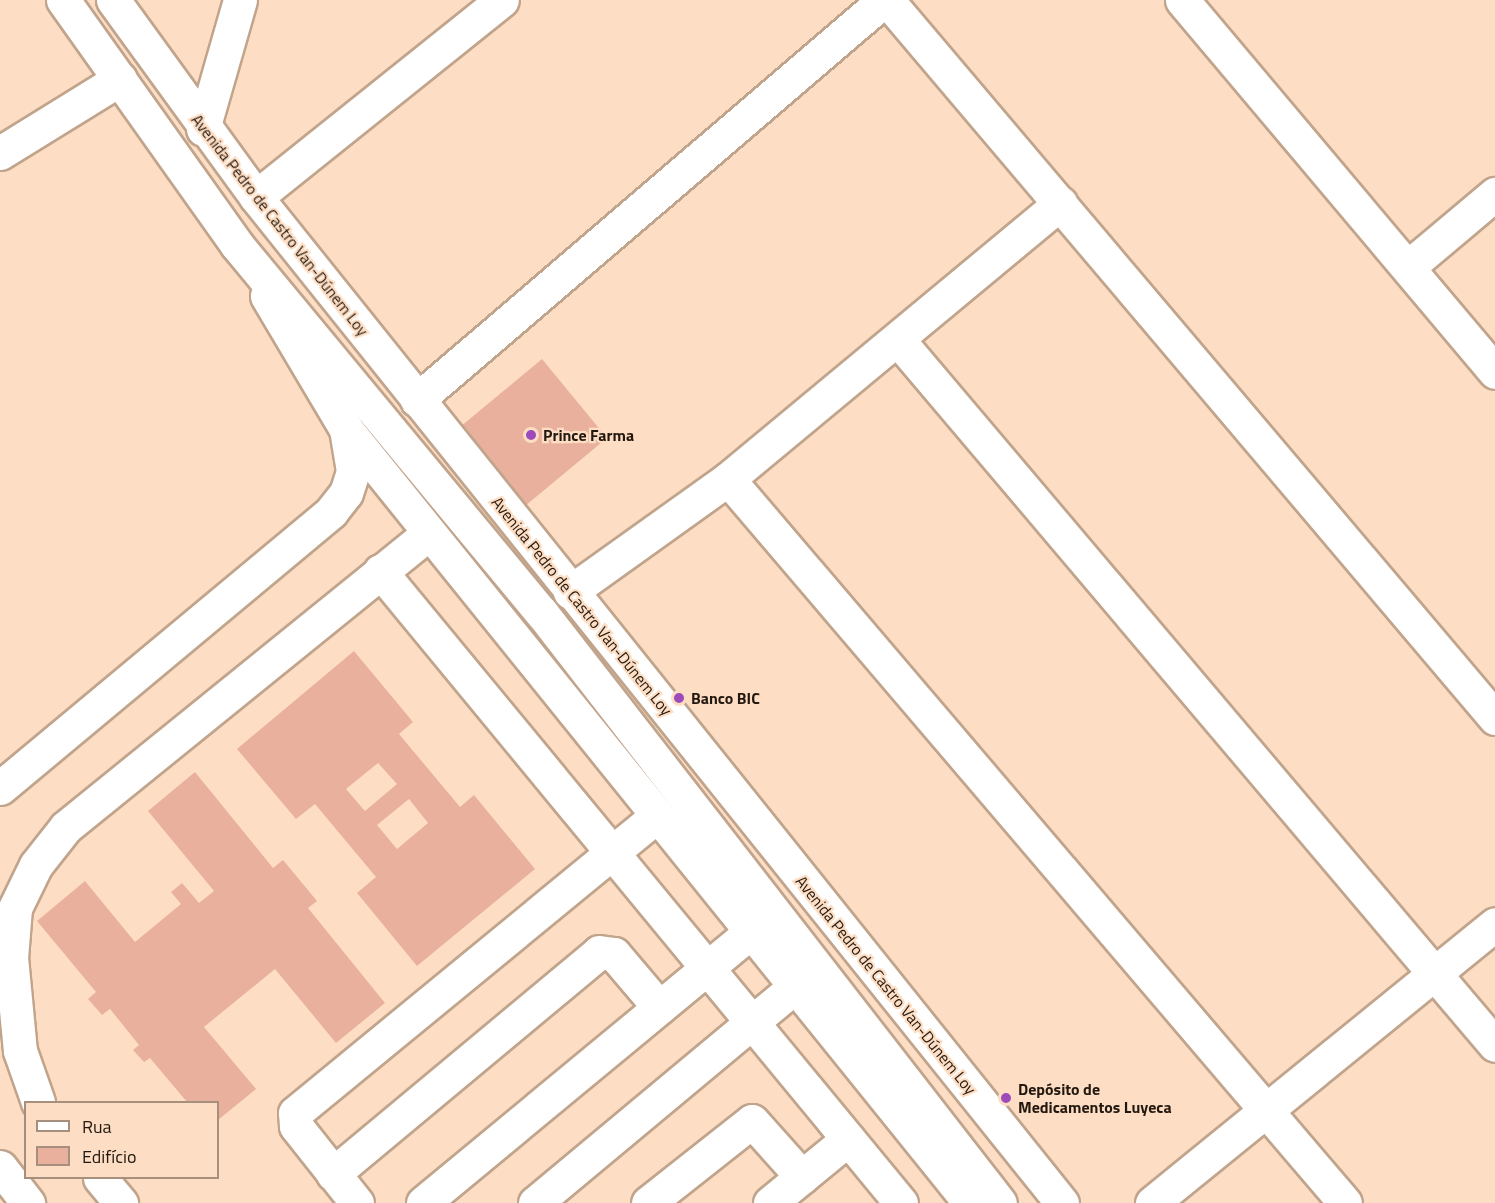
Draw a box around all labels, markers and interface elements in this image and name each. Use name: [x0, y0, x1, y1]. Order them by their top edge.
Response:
street label: Avenida Pedro de Castro Van-Dúnem Loy: [187, 110, 373, 340]
place label: Prince Farma: [543, 425, 634, 445]
marker: Prince Farma: [524, 428, 538, 442]
street label: Avenida Pedro de Castro Van-Dúnem Loy: [488, 493, 676, 719]
place label: Banco BIC: [691, 688, 760, 708]
marker: Banco BIC: [672, 691, 686, 705]
street label: Avenida Pedro de Castro Van-Dúnem Loy: [792, 872, 980, 1098]
place label: Depósito de Medicamentos Luyeca: [1018, 1079, 1172, 1117]
marker: Depósito de Medicamentos Luyeca: [999, 1091, 1013, 1105]
legend: [24, 1101, 219, 1179]
text: Rua: [82, 1113, 112, 1140]
text: Edifício: [82, 1143, 136, 1170]

